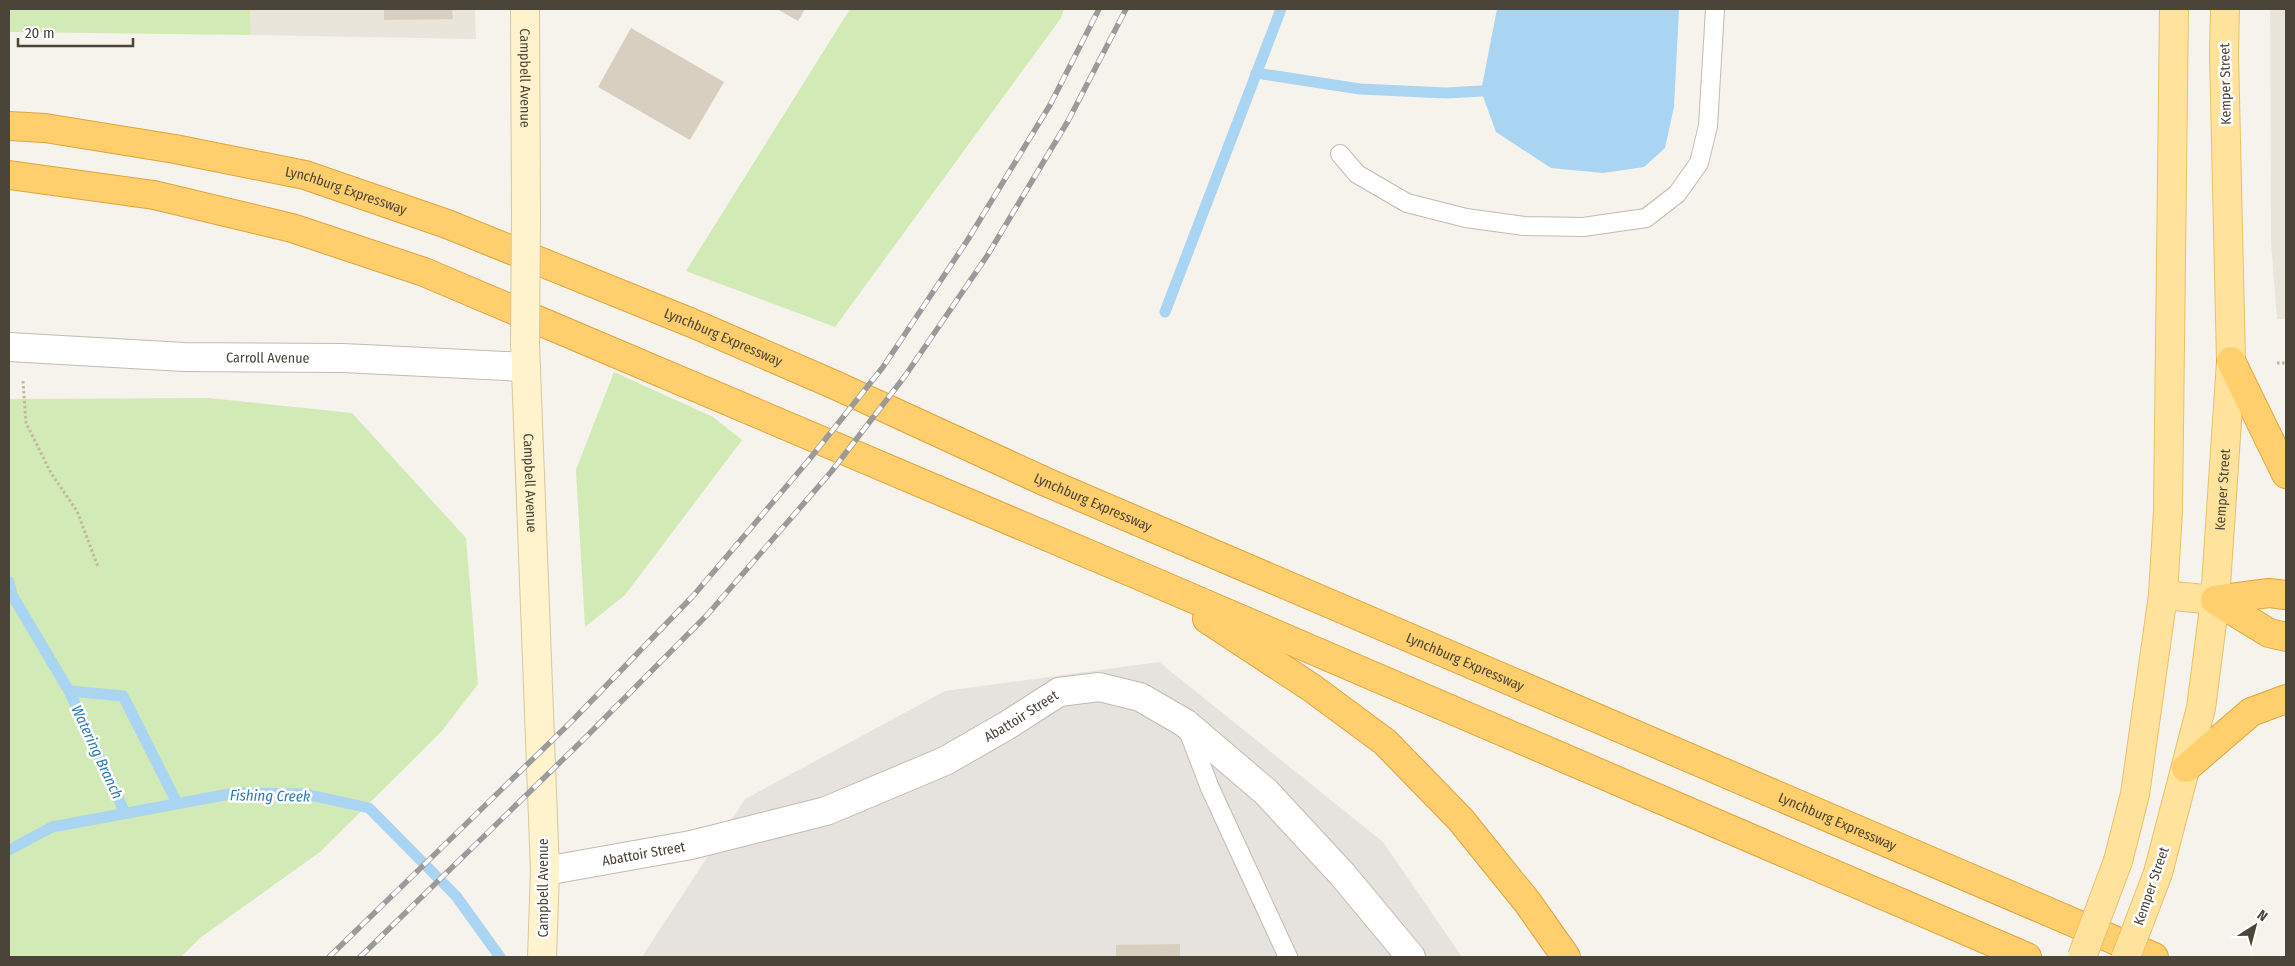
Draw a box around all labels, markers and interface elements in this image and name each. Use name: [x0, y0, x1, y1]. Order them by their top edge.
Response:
scale bar: [18, 15, 132, 47]
text: 20 m: [25, 24, 55, 42]
street label: Campbell Avenue: [516, 28, 534, 128]
street label: Kemper Street: [2216, 42, 2235, 125]
street label: Lynchburg Expressway: [284, 163, 410, 219]
street label: Lynchburg Expressway: [662, 305, 785, 370]
street label: Carroll Avenue: [226, 349, 310, 367]
street label: Campbell Avenue: [519, 433, 540, 533]
street label: Kemper Street: [2212, 448, 2234, 531]
street label: Lynchburg Expressway: [1031, 470, 1155, 536]
street label: Lynchburg Expressway: [1403, 629, 1527, 695]
street label: Abattoir Street: [981, 687, 1062, 746]
water label: Watering Branch: [67, 702, 127, 802]
water label: Fishing Creek: [230, 786, 311, 806]
street label: Lynchburg Expressway: [1776, 789, 1900, 855]
street label: Campbell Avenue: [535, 838, 552, 938]
street label: Abattoir Street: [601, 838, 687, 870]
street label: Kemper Street: [2130, 844, 2173, 928]
north arrow: [2230, 901, 2280, 951]
text: N: [2254, 907, 2271, 925]

